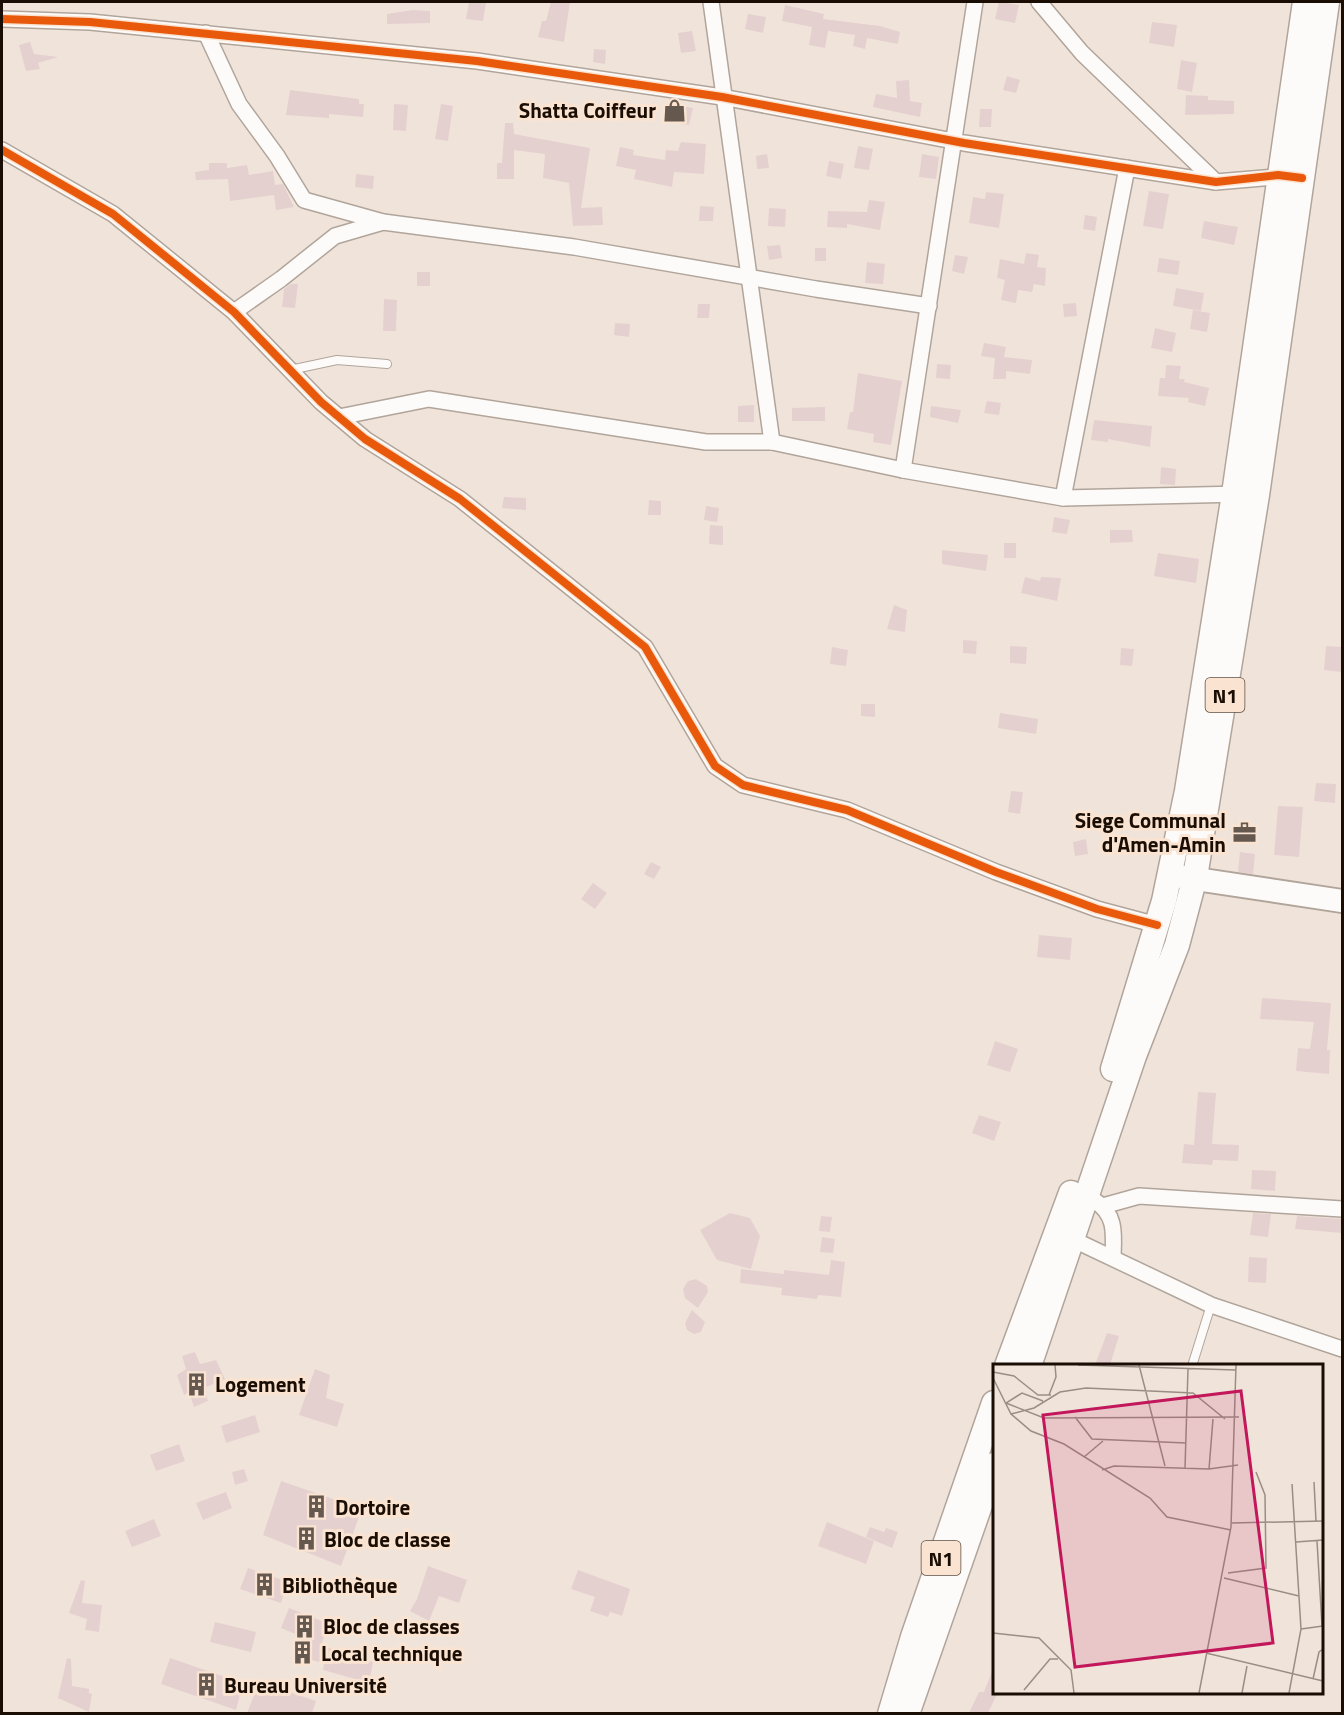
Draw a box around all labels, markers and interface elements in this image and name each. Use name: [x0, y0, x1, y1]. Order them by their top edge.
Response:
place label: Shatta Coiffeur: [519, 94, 656, 126]
shop icon: Shatta Coiffeur: [661, 97, 687, 123]
road number: N1: [1206, 678, 1244, 712]
place label: Siege Communal d'Amen-Amin: [1075, 804, 1226, 860]
office icon: Siege Communal d'Amen-Amin: [1231, 819, 1257, 845]
inset map: [993, 1364, 1323, 1694]
place label: Logement: [215, 1368, 306, 1400]
building icon: Logement: [184, 1371, 210, 1397]
place label: Dortoire: [335, 1491, 410, 1523]
building icon: Dortoire: [304, 1494, 330, 1520]
place label: Bloc de classe: [324, 1523, 451, 1555]
building icon: Bloc de classe: [293, 1526, 319, 1552]
road number: N1: [922, 1541, 960, 1575]
place label: Bibliothèque: [282, 1569, 398, 1601]
building icon: Bibliothèque: [251, 1572, 277, 1598]
place label: Bloc de classes: [323, 1610, 460, 1642]
building icon: Bloc de classes: [292, 1613, 318, 1639]
place label: Local technique: [321, 1637, 463, 1669]
building icon: Local technique: [290, 1640, 316, 1666]
place label: Bureau Université: [224, 1669, 387, 1701]
building icon: Bureau Université: [193, 1672, 219, 1698]

